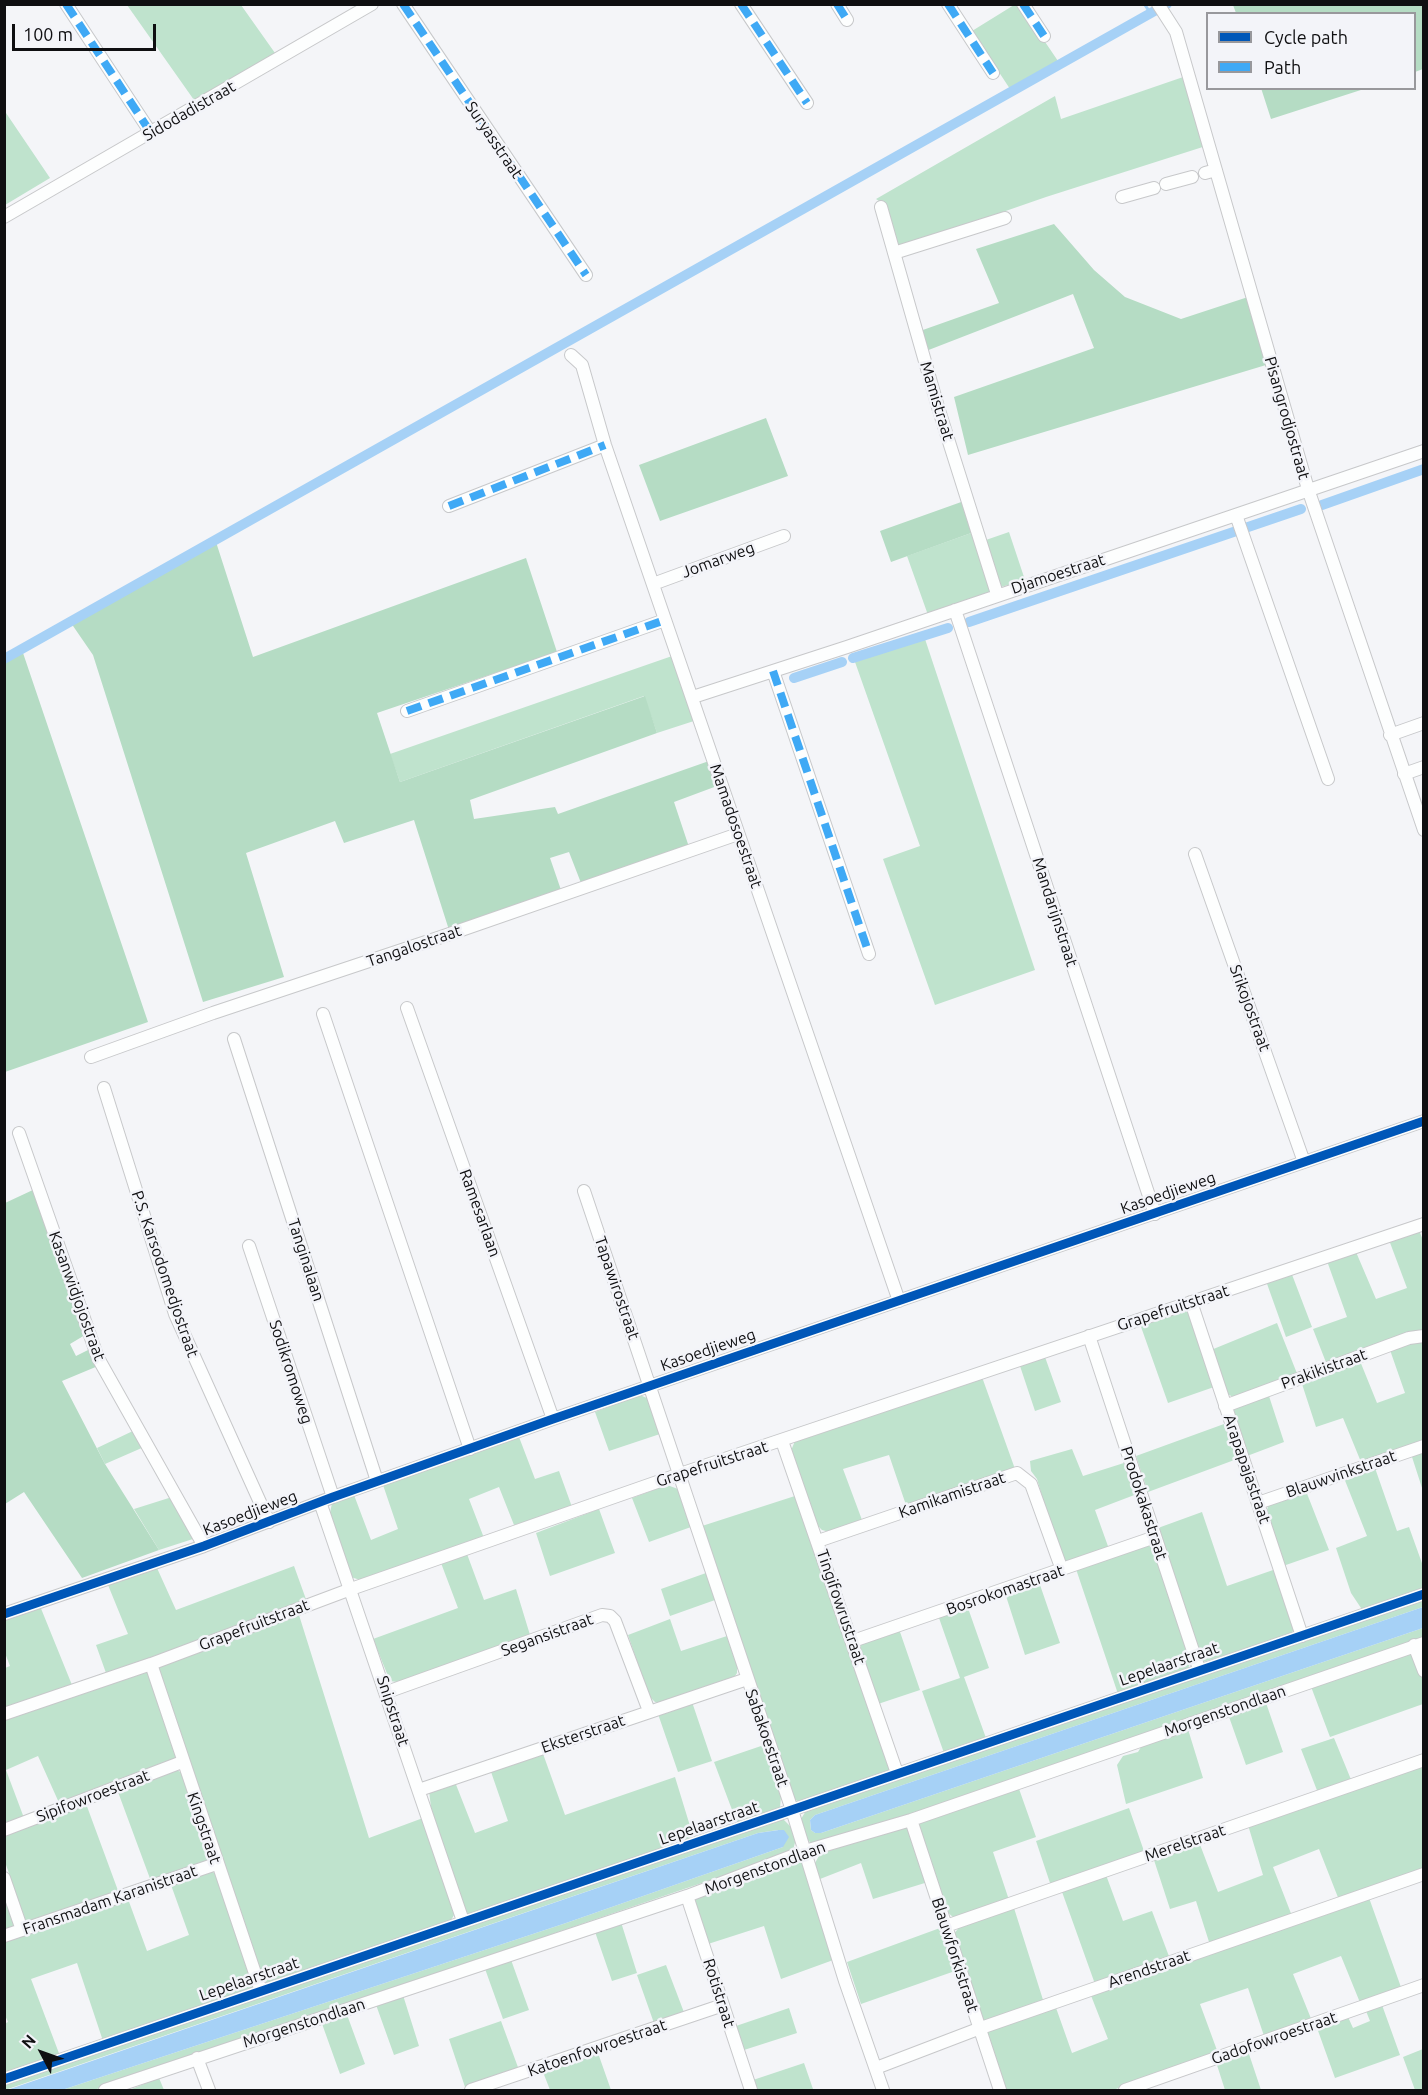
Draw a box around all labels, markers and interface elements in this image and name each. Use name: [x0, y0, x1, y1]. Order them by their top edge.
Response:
scale bar: [15, 12, 159, 50]
legend: [1206, 12, 1416, 90]
text: 100 m: [23, 24, 73, 44]
text: Cycle path: [1264, 27, 1348, 47]
text: Path: [1264, 57, 1301, 77]
street label: Sidodadistraat: [139, 77, 239, 145]
street label: Suryasstraat: [461, 98, 527, 182]
street label: Pisangrodjostraat: [1260, 354, 1314, 482]
street label: Mamistraat: [916, 359, 958, 443]
street label: Jomarweg: [679, 538, 757, 582]
street label: Djamoestraat: [1009, 550, 1107, 598]
street label: Mamadosoestraat: [706, 761, 766, 891]
street label: Mandarijnstraat: [1028, 855, 1082, 969]
street label: Tangalostraat: [364, 921, 464, 971]
street label: Srikojostraat: [1225, 962, 1275, 1054]
street label: Ramesarlaan: [455, 1167, 505, 1259]
street label: Kasoedjieweg: [1118, 1168, 1218, 1218]
street label: P.S. Karsodomedjostraat: [127, 1188, 203, 1360]
street label: Tanginalaan: [284, 1216, 328, 1304]
street label: Kasanwidjojostraat: [45, 1229, 109, 1363]
street label: Tapawirostraat: [590, 1234, 644, 1342]
street label: Grapefruitstraat: [1115, 1281, 1231, 1335]
street label: Sodikromoweg: [265, 1318, 317, 1426]
street label: Kasoedjieweg: [658, 1325, 758, 1375]
street label: Prakikistraat: [1279, 1345, 1369, 1393]
street label: Arapapajastraat: [1219, 1412, 1275, 1526]
street label: Grapefruitstraat: [654, 1437, 770, 1491]
street label: Prodokakastraat: [1117, 1444, 1171, 1562]
street label: Blauwvinkstraat: [1283, 1446, 1399, 1502]
street label: Kamikamistraat: [896, 1468, 1008, 1522]
street label: Kasoedjieweg: [200, 1486, 300, 1540]
street label: Tingifowrustraat: [812, 1547, 870, 1667]
street label: Bosrokomastraat: [944, 1561, 1066, 1619]
street label: Grapefruitstraat: [196, 1595, 312, 1655]
street label: Segansistraat: [498, 1609, 596, 1661]
street label: Lepelaarstraat: [1117, 1638, 1221, 1690]
street label: Snipstraat: [373, 1673, 413, 1749]
street label: Morgenstondlaan: [1162, 1681, 1288, 1741]
street label: Sabakoestraat: [741, 1687, 793, 1789]
street label: Eksterstraat: [539, 1711, 627, 1757]
street label: Sipifowroestraat: [34, 1766, 152, 1826]
street label: Kingstraat: [183, 1790, 225, 1866]
street label: Lepelaarstraat: [657, 1797, 761, 1849]
street label: Merelstraat: [1142, 1820, 1228, 1866]
street label: Morgenstondlaan: [702, 1837, 828, 1899]
street label: Fransmadam Karanistraat: [20, 1861, 200, 1939]
street label: Blauwforkistraat: [927, 1895, 983, 2015]
street label: Arendstraat: [1105, 1946, 1193, 1992]
street label: Lepelaarstraat: [197, 1953, 301, 2005]
street label: Rotistraat: [699, 1956, 739, 2030]
street label: Morgenstondlaan: [240, 1994, 368, 2052]
street label: Gadofowroestraat: [1209, 2007, 1339, 2069]
street label: Katoenfowroestraat: [525, 2015, 669, 2081]
north arrow: [12, 2023, 72, 2083]
text: N: [18, 2031, 39, 2052]

